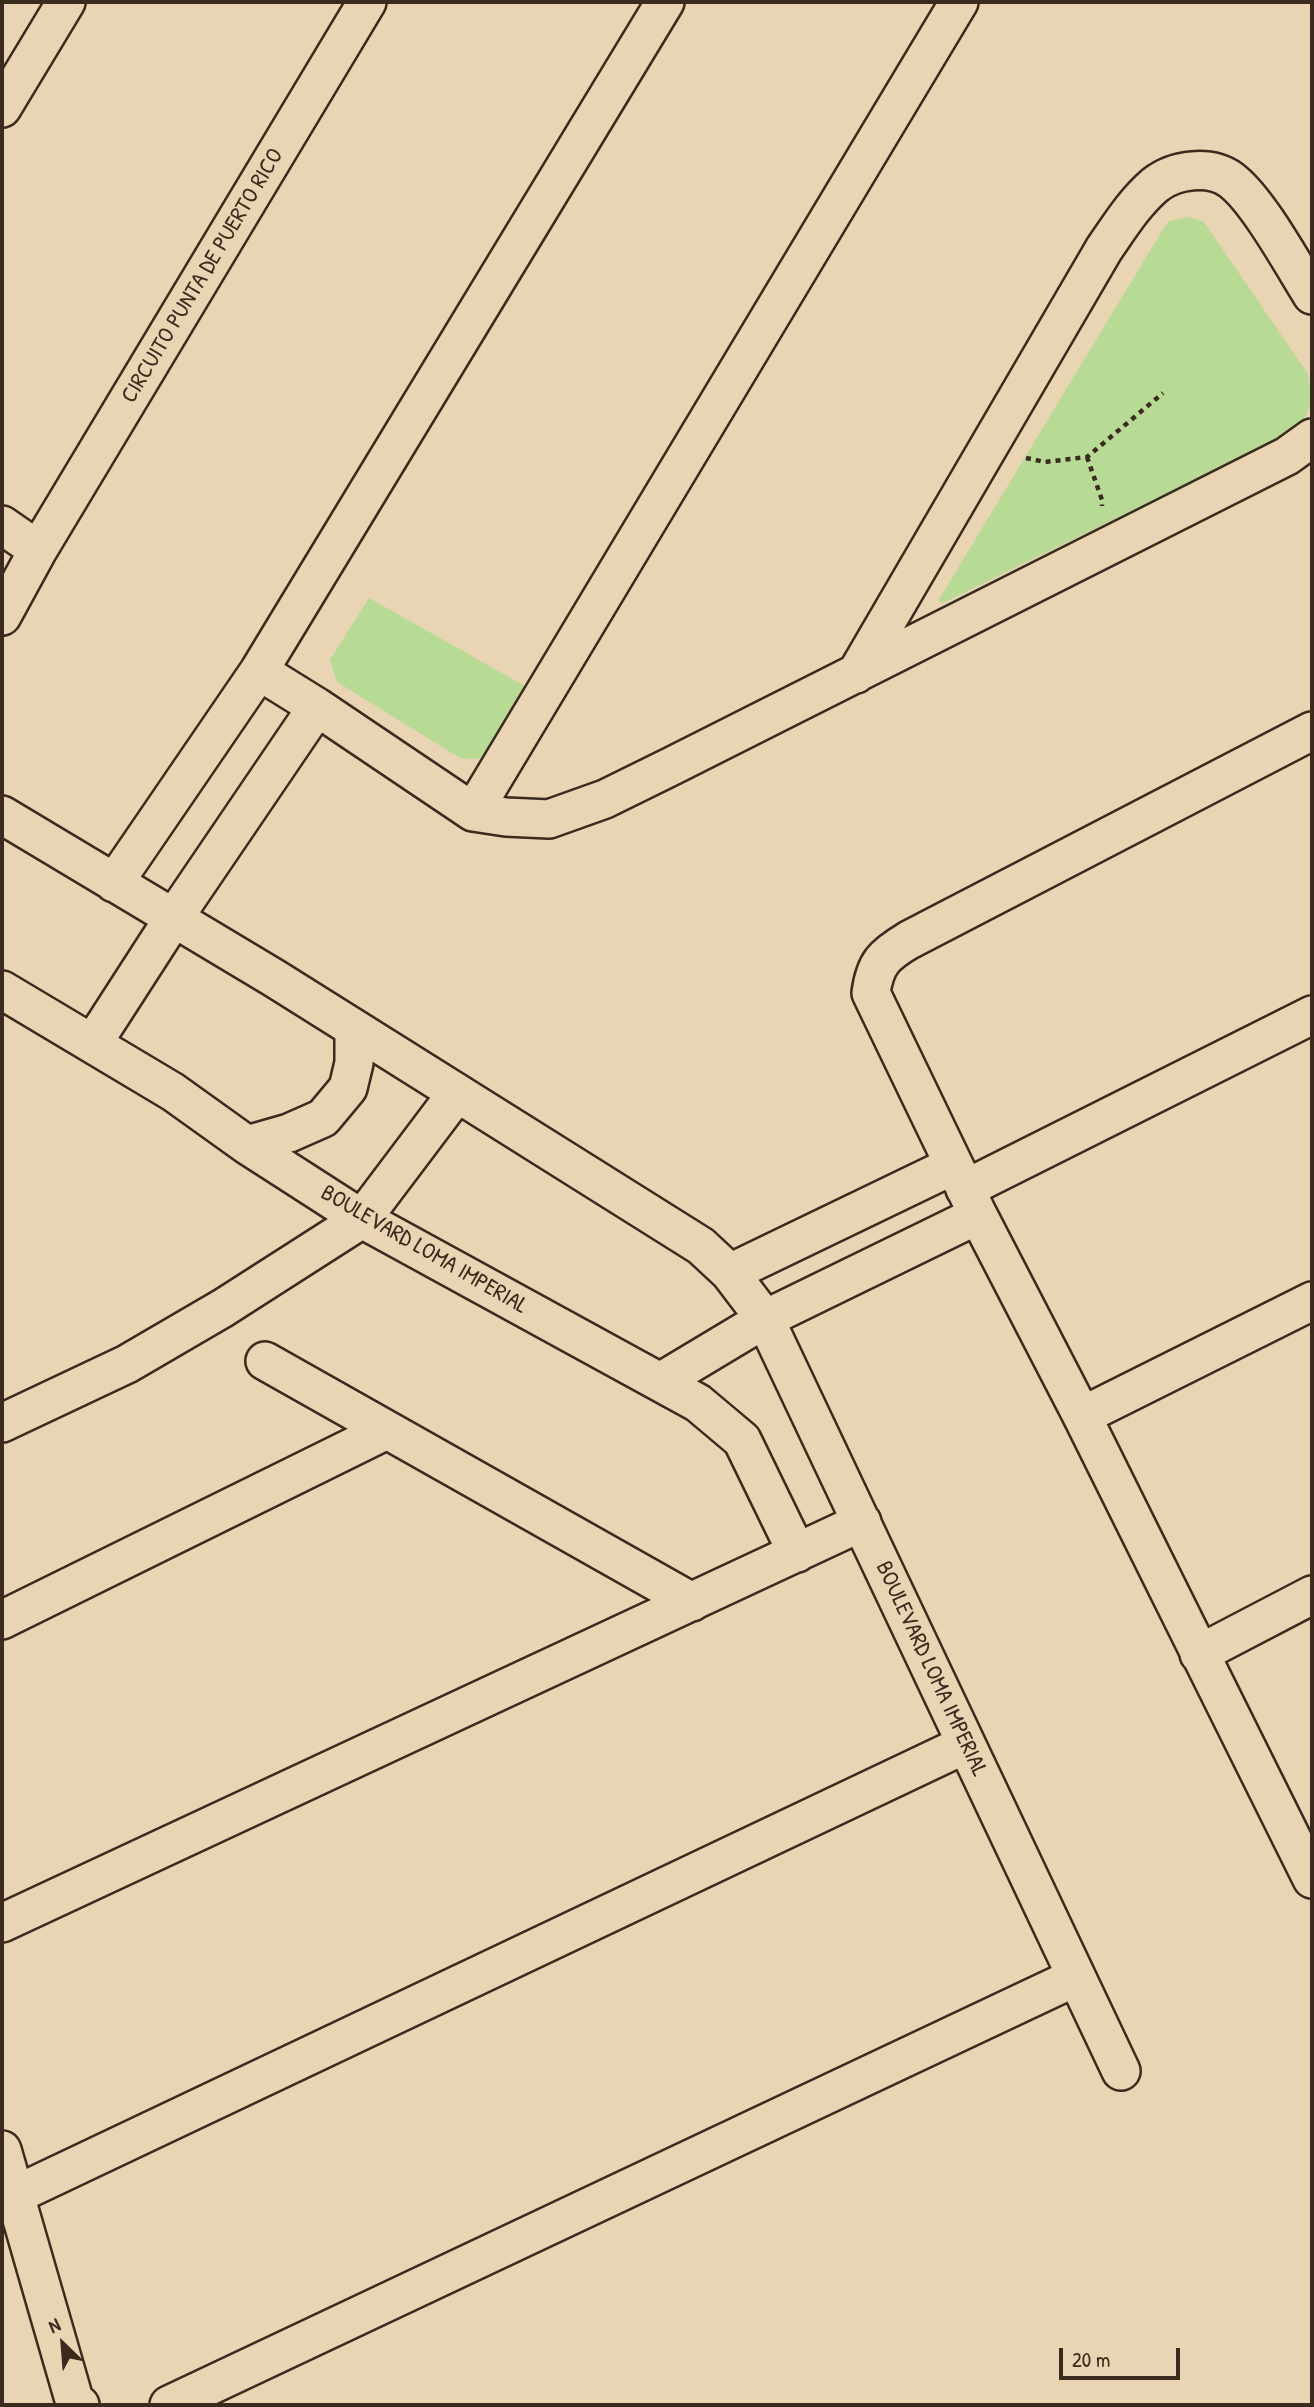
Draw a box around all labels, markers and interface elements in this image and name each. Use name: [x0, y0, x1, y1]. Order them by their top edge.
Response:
street label: CIRCUITO PUNTA DE PUERTO RICO: [116, 144, 290, 408]
street label: BOULEVARD LOMA IMPERIAL: [316, 1180, 532, 1320]
street label: BOULEVARD LOMA IMPERIAL: [869, 1557, 993, 1781]
north arrow: [28, 2309, 98, 2379]
text: N: [44, 2311, 64, 2339]
scale bar: [1062, 2334, 1183, 2378]
text: 20 m: [1072, 2345, 1110, 2374]

